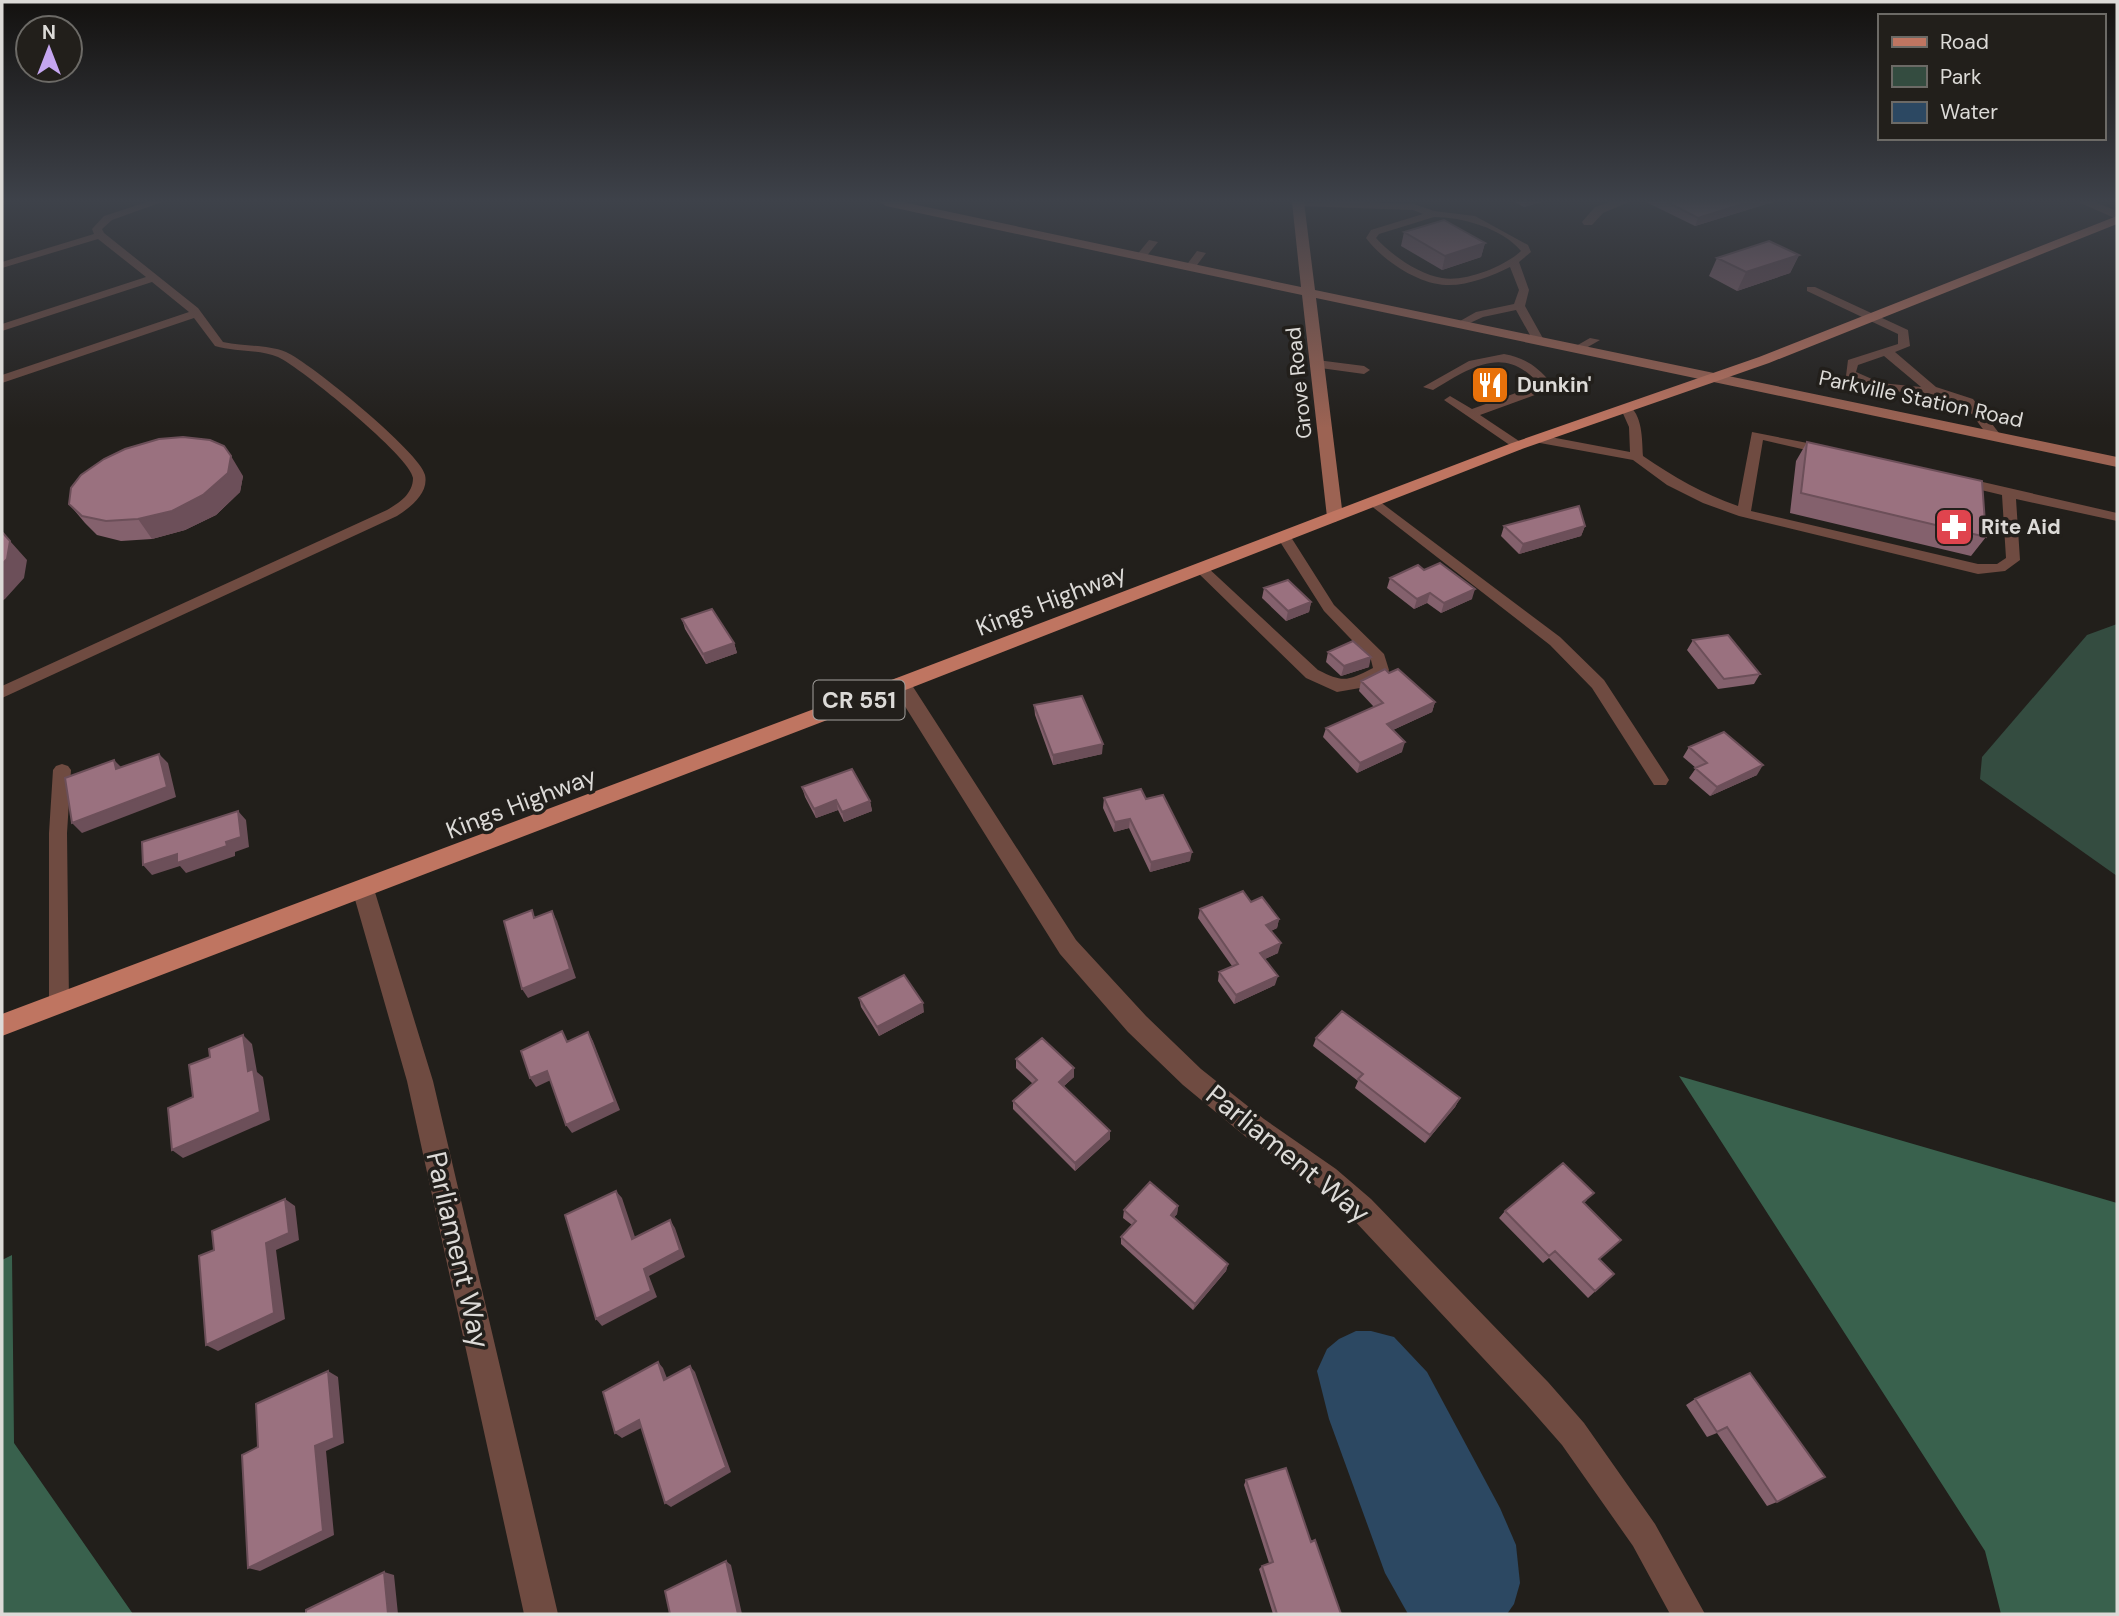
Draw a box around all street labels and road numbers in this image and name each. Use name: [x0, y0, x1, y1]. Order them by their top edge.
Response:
street label: Grove Road: [1279, 326, 1319, 440]
street label: Parkville Station Road: [1816, 364, 2026, 434]
street label: Kings Highway: [971, 557, 1131, 643]
road number: CR 551: [814, 680, 904, 720]
street label: Kings Highway: [441, 760, 601, 846]
street label: Parliament Way: [1198, 1076, 1378, 1232]
street label: Parliament Way: [417, 1148, 499, 1352]

